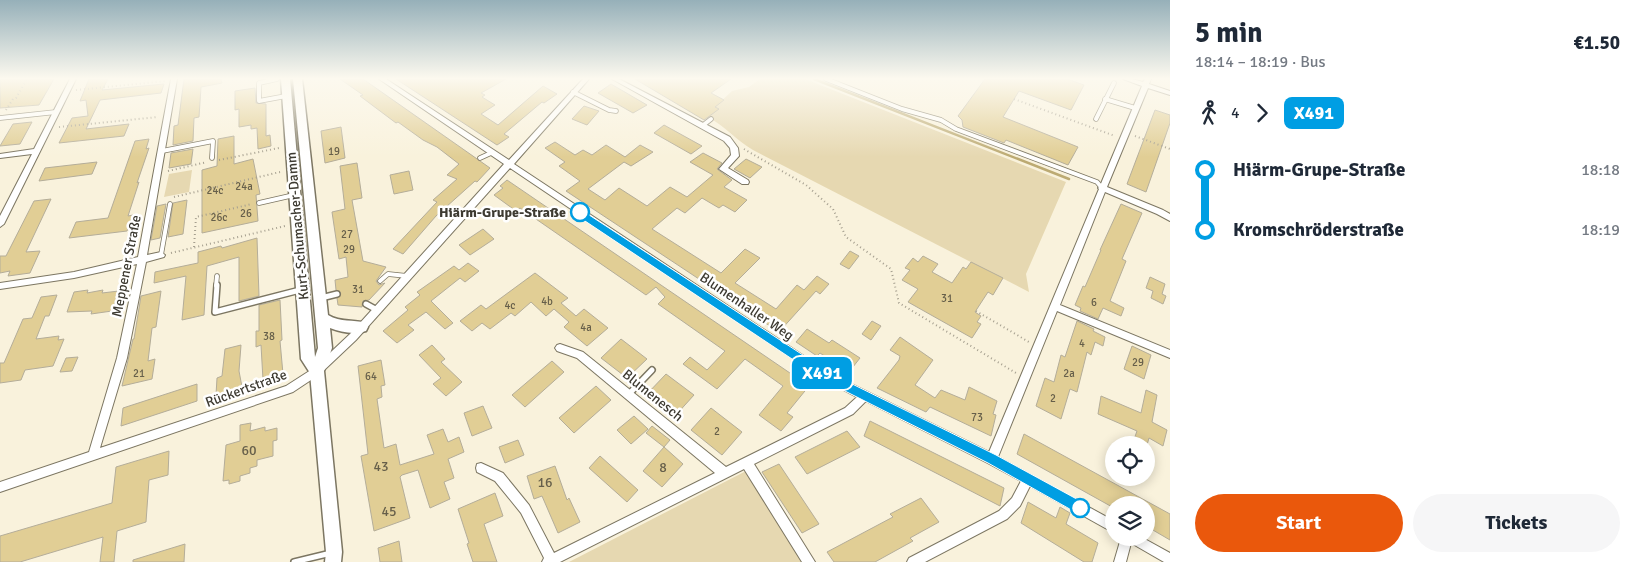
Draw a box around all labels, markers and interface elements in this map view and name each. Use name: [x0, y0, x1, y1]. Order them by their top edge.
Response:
text: 5 min: [1195, 16, 1263, 50]
text: €1.50: [1574, 31, 1620, 55]
text: 18:14 – 18:19 · Bus: [1195, 52, 1326, 72]
icon: walk: [1195, 99, 1223, 127]
icon: forward: [1248, 99, 1276, 127]
text: X491: [1294, 102, 1334, 124]
text: 4: [1231, 103, 1240, 123]
house number: 19: [328, 145, 340, 158]
street label: Kurt-Schumacher-Damm: [283, 151, 312, 301]
text: Hiärm-Grupe-Straße: [1233, 158, 1405, 182]
text: 18:18: [1581, 160, 1620, 180]
house number: 24a: [235, 180, 253, 193]
house number: 24c: [206, 184, 224, 197]
marker: Hiärm-Grupe-Straße: [570, 202, 590, 222]
place label: Hiärm-Grupe-Straße: [439, 204, 566, 221]
house number: 26: [240, 207, 252, 220]
house number: 26c: [210, 211, 228, 224]
street label: Meppener Straße: [108, 214, 145, 319]
text: Kromschröderstraße: [1233, 218, 1404, 242]
text: 18:19: [1581, 220, 1620, 240]
house number: 27: [341, 228, 353, 241]
house number: 29: [343, 243, 355, 256]
street label: Blumenhaller Weg: [697, 269, 797, 344]
house number: 31: [352, 283, 364, 296]
house number: 31: [941, 292, 953, 305]
house number: 4b: [541, 295, 553, 308]
house number: 6: [1091, 296, 1097, 309]
house number: 4c: [504, 299, 516, 312]
house number: 4a: [580, 321, 592, 334]
house number: 38: [263, 330, 275, 343]
house number: 4: [1079, 337, 1085, 350]
house number: 29: [1132, 356, 1144, 369]
line badge: X491: [787, 357, 857, 389]
text: X491: [802, 362, 842, 384]
street label: Rückertstraße: [203, 366, 289, 411]
street label: Blumenesch: [619, 366, 686, 425]
house number: 21: [133, 367, 145, 380]
house number: 2a: [1063, 367, 1075, 380]
house number: 64: [365, 370, 377, 383]
house number: 2: [1050, 392, 1056, 405]
house number: 73: [971, 411, 983, 424]
house number: 2: [714, 425, 720, 438]
map controls: [1105, 436, 1155, 546]
button: locate: [1105, 436, 1155, 486]
house number: 60: [241, 442, 257, 459]
house number: 43: [373, 458, 389, 475]
house number: 8: [659, 459, 667, 476]
house number: 16: [537, 474, 553, 491]
button: Start: [1195, 494, 1403, 552]
button: Tickets: [1413, 494, 1620, 552]
button: layers: [1105, 496, 1155, 546]
unlabelled marker: [1070, 498, 1090, 518]
house number: 45: [381, 503, 397, 520]

